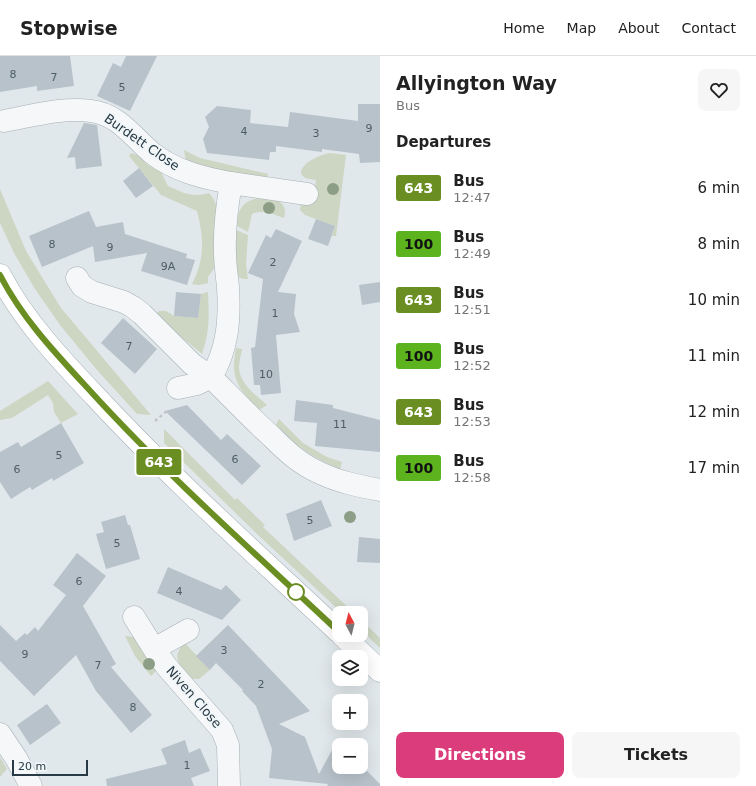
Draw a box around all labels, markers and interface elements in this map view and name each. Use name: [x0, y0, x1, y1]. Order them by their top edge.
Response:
text: Stopwise: [20, 17, 118, 39]
text: Home: [503, 20, 545, 36]
text: Map: [567, 20, 596, 36]
text: About: [618, 20, 660, 36]
text: Contact: [682, 20, 736, 36]
house number: 8: [10, 68, 17, 81]
button: heart: [698, 69, 740, 111]
house number: 7: [51, 71, 58, 84]
text: Allyington Way: [396, 72, 557, 94]
house number: 5: [119, 81, 126, 94]
text: Bus: [396, 98, 420, 113]
street label: Burdett Close: [102, 111, 182, 173]
house number: 9: [366, 122, 373, 135]
house number: 4: [241, 125, 248, 138]
house number: 3: [313, 127, 320, 140]
text: Departures: [396, 133, 491, 151]
text: Bus: [453, 172, 484, 190]
text: 6 min: [697, 179, 740, 197]
text: 643: [404, 180, 433, 196]
text: 12:47: [453, 190, 491, 205]
text: Bus: [453, 228, 484, 246]
text: 8 min: [697, 235, 740, 253]
text: 100: [404, 236, 433, 252]
house number: 8: [49, 238, 56, 251]
house number: 9: [107, 241, 114, 254]
text: 12:49: [453, 246, 491, 261]
house number: 2: [270, 256, 277, 269]
house number: 9A: [161, 260, 176, 273]
text: Bus: [453, 284, 484, 302]
text: 10 min: [688, 291, 740, 309]
text: 643: [404, 292, 433, 308]
text: 12:51: [453, 302, 491, 317]
house number: 1: [272, 307, 279, 320]
house number: 7: [126, 340, 133, 353]
text: Bus: [453, 340, 484, 358]
text: 11 min: [688, 347, 740, 365]
text: 100: [404, 348, 433, 364]
text: 12:52: [453, 358, 491, 373]
house number: 10: [259, 368, 273, 381]
text: Bus: [453, 396, 484, 414]
text: 12 min: [688, 403, 740, 421]
text: 643: [404, 404, 433, 420]
text: 12:53: [453, 414, 491, 429]
house number: 11: [333, 418, 347, 431]
house number: 5: [56, 449, 63, 462]
line badge: 643: [136, 449, 182, 475]
text: Bus: [453, 452, 484, 470]
house number: 6: [232, 453, 239, 466]
text: 643: [144, 454, 174, 470]
text: 17 min: [688, 459, 740, 477]
text: 100: [404, 460, 433, 476]
house number: 6: [14, 463, 21, 476]
text: 12:58: [453, 470, 491, 485]
house number: 5: [307, 514, 314, 527]
house number: 5: [114, 537, 121, 550]
house number: 6: [76, 575, 83, 588]
unlabelled marker: [287, 583, 305, 601]
house number: 4: [176, 585, 183, 598]
north arrow: [332, 606, 368, 642]
map controls: [332, 606, 368, 774]
house number: 3: [221, 644, 228, 657]
house number: 9: [22, 648, 29, 661]
button: layers: [332, 650, 368, 686]
house number: 7: [95, 659, 102, 672]
street label: Niven Close: [163, 663, 225, 731]
house number: 2: [258, 678, 265, 691]
button: +: [332, 694, 368, 730]
house number: 8: [130, 701, 137, 714]
button: Directions: [396, 732, 564, 778]
button: Tickets: [572, 732, 740, 778]
button: −: [332, 738, 368, 774]
scale bar: [12, 758, 88, 777]
house number: 1: [184, 759, 191, 772]
text: 20 m: [18, 760, 46, 773]

